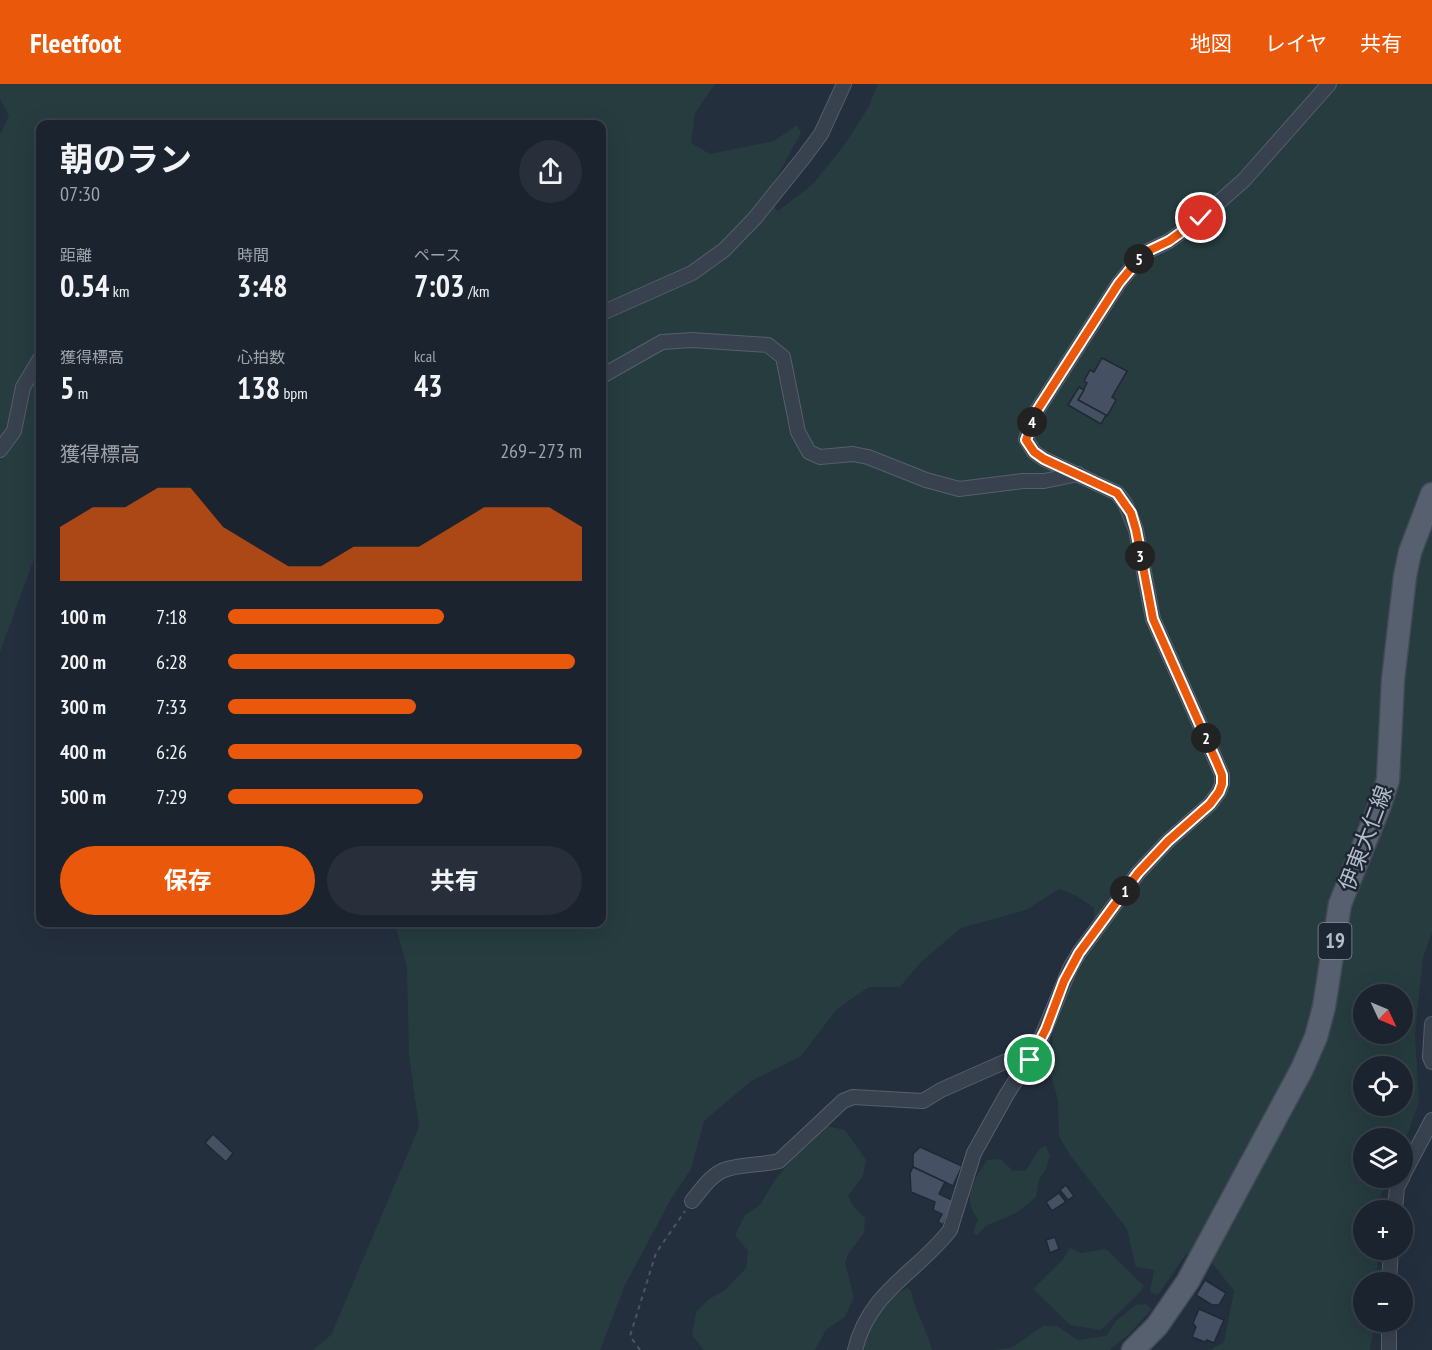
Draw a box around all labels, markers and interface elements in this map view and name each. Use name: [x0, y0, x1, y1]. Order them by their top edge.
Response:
text: Fleetfoot: [30, 24, 121, 61]
text: 地図: [1190, 30, 1232, 57]
text: レイヤ: [1265, 30, 1327, 57]
text: 共有: [1360, 30, 1402, 57]
text: 朝のラン: [60, 137, 192, 180]
button: share: [519, 140, 582, 203]
text: 07:30: [60, 181, 100, 207]
pin: [1175, 192, 1226, 243]
icon: check: [1184, 201, 1217, 234]
pin: 5: [1124, 244, 1154, 274]
text: 距離: [60, 245, 92, 265]
text: 時間: [237, 245, 269, 265]
text: ペース: [414, 245, 461, 265]
text: 5: [1135, 249, 1143, 269]
text: 0.54: [60, 266, 109, 305]
text: 3:48: [237, 266, 288, 305]
text: 7:03: [414, 266, 465, 305]
text: km: [109, 281, 129, 301]
text: /km: [465, 281, 489, 301]
text: kcal: [414, 346, 436, 366]
text: 獲得標高: [60, 347, 124, 367]
text: 心拍数: [237, 347, 285, 367]
text: 43: [414, 366, 443, 405]
text: 5: [60, 368, 74, 407]
text: 138: [237, 368, 280, 407]
text: m: [74, 383, 88, 403]
text: bpm: [280, 383, 308, 403]
pin: 4: [1017, 407, 1047, 437]
text: 4: [1028, 412, 1036, 432]
text: 269–273 m: [500, 438, 582, 464]
text: 獲得標高: [60, 441, 140, 467]
pin: 3: [1125, 541, 1155, 571]
text: 3: [1136, 546, 1144, 566]
text: 100 m: [60, 604, 106, 630]
text: 7:18: [156, 604, 187, 630]
text: 200 m: [60, 649, 106, 675]
text: 6:28: [156, 649, 187, 675]
text: 300 m: [60, 694, 106, 720]
text: 7:33: [156, 694, 187, 720]
pin: 2: [1191, 723, 1221, 753]
text: 2: [1202, 728, 1210, 748]
text: 400 m: [60, 739, 106, 765]
text: 6:26: [156, 739, 187, 765]
street label: 伊東大仁線: [1332, 782, 1398, 894]
text: 500 m: [60, 784, 106, 810]
text: 7:29: [156, 784, 187, 810]
button: 保存: [60, 846, 315, 915]
button: 共有: [327, 846, 582, 915]
pin: 1: [1110, 876, 1140, 906]
text: 1: [1121, 881, 1129, 901]
road number: 19: [1318, 923, 1352, 959]
north arrow: [1353, 984, 1413, 1044]
map controls: [1353, 984, 1413, 1332]
pin: [1004, 1034, 1055, 1085]
icon: arrive: [1013, 1043, 1046, 1076]
button: locate: [1353, 1056, 1413, 1116]
button: layers: [1353, 1128, 1413, 1188]
button: +: [1353, 1200, 1413, 1260]
button: −: [1353, 1272, 1413, 1332]

